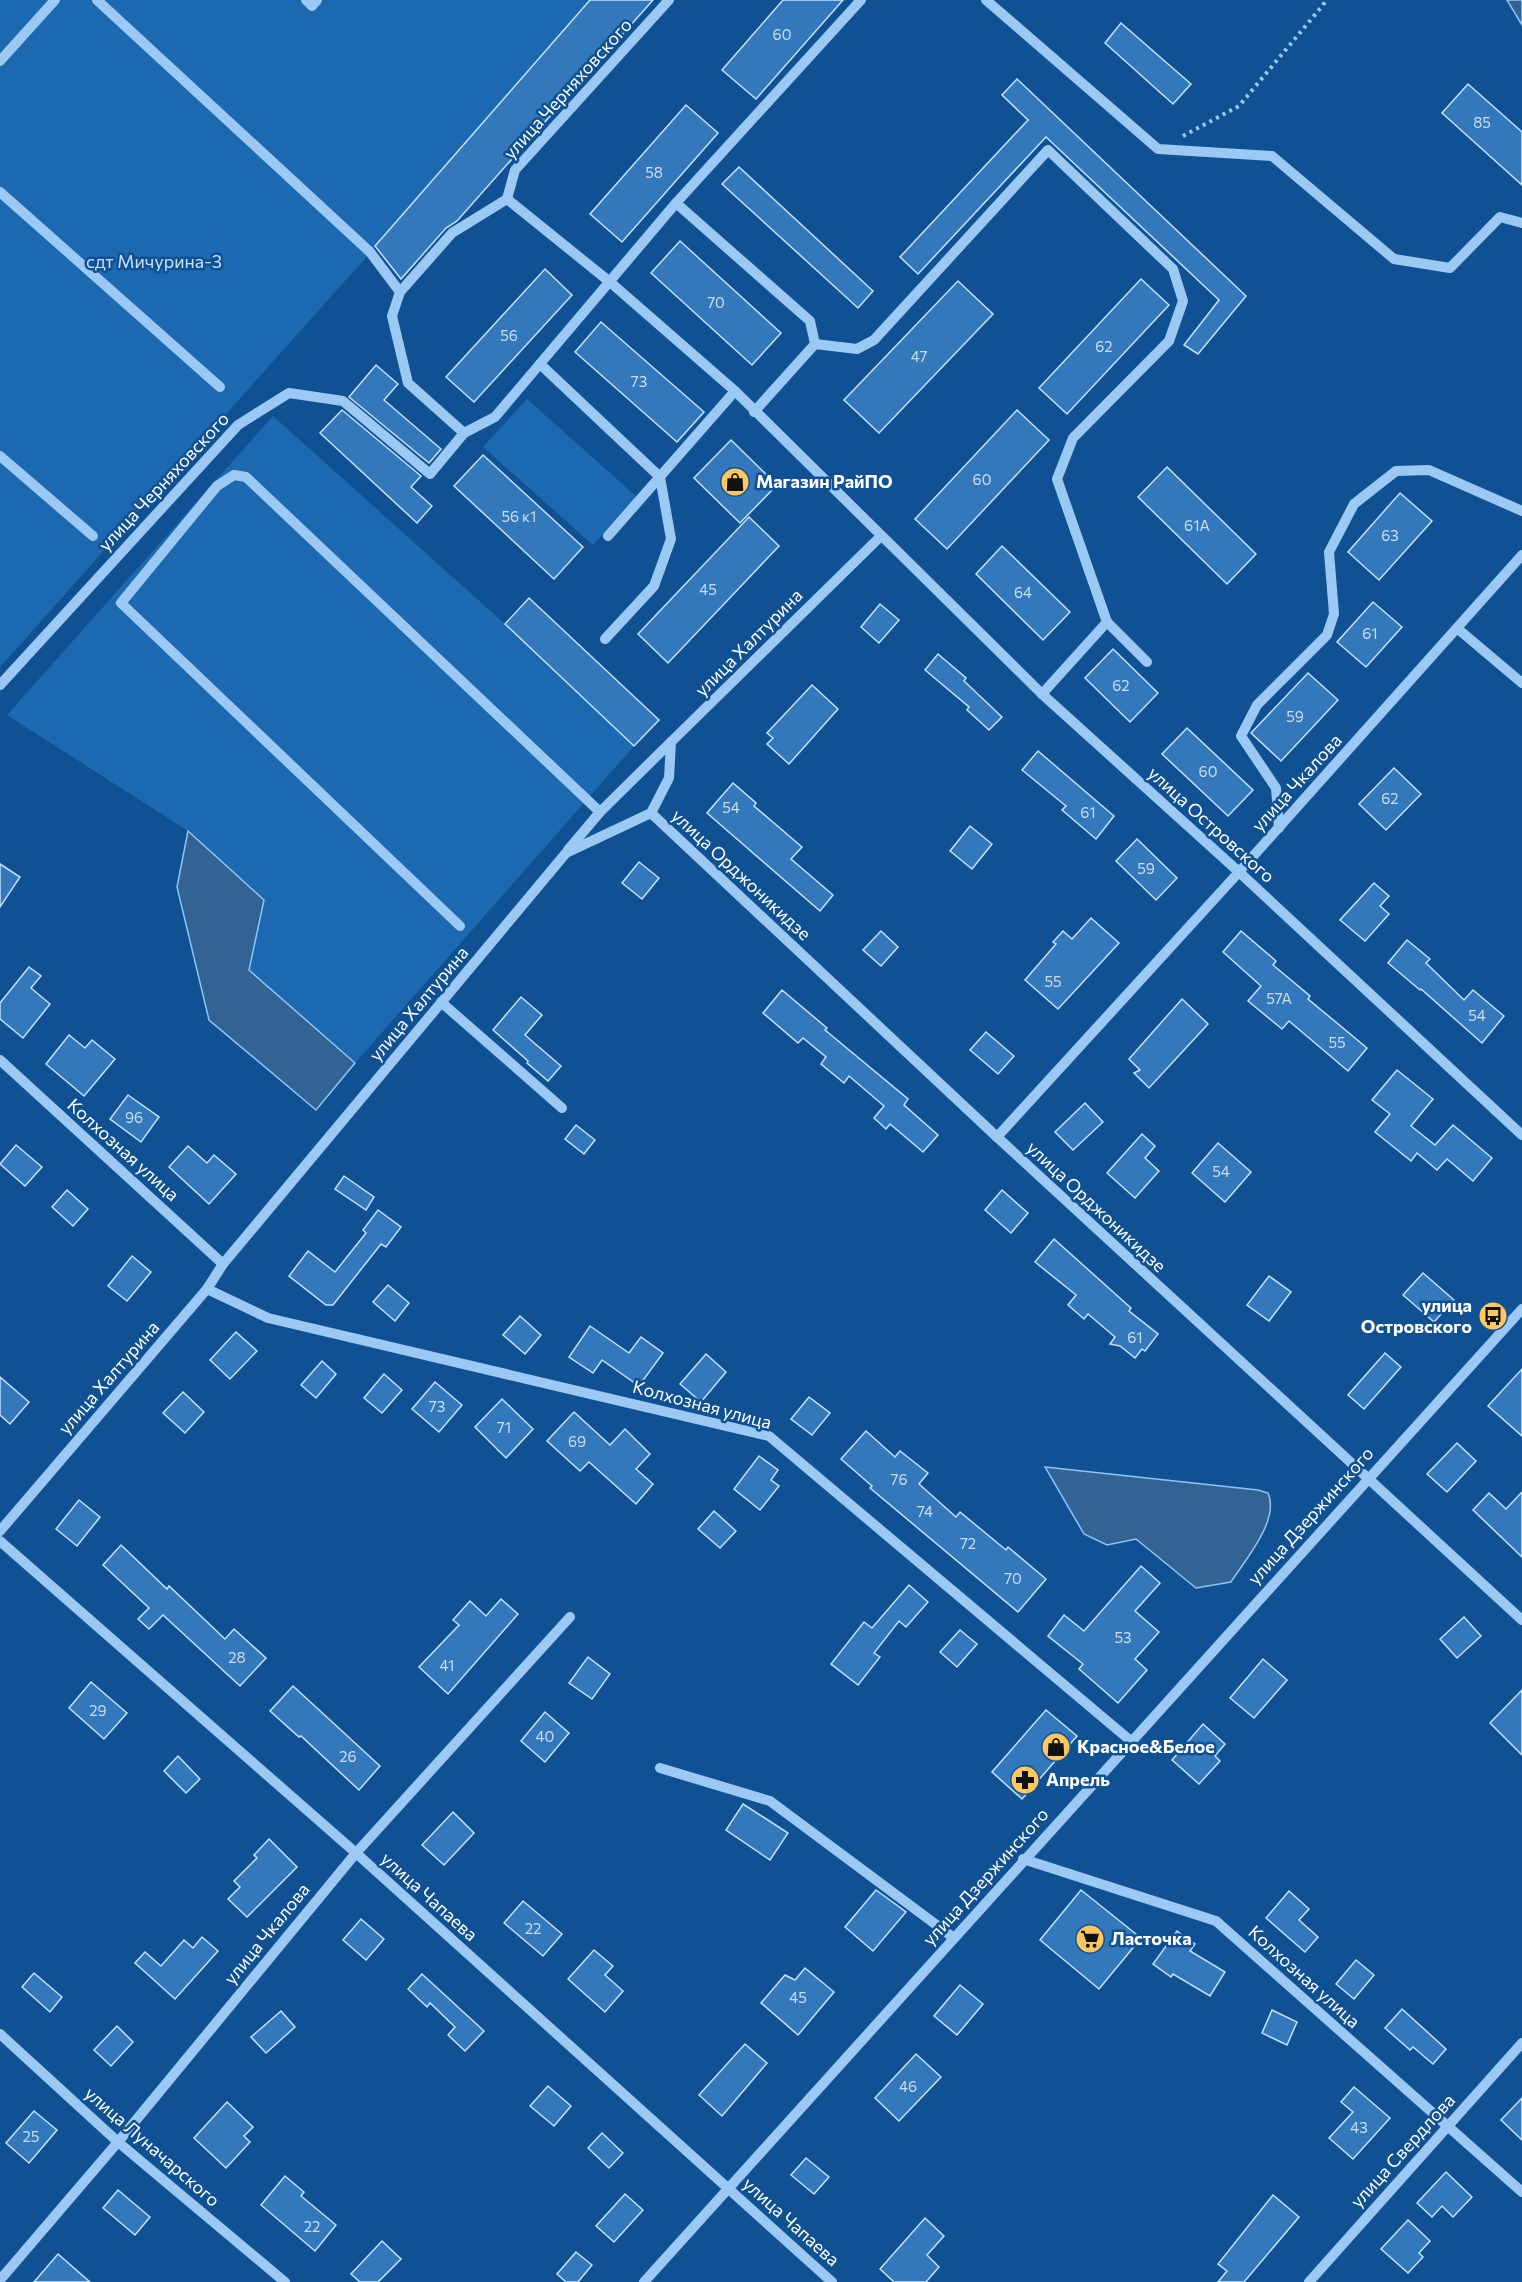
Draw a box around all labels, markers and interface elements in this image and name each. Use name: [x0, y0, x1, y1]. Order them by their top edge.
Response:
street label: улица Черняховского: [498, 14, 636, 163]
house number: 60: [773, 25, 791, 43]
house number: 85: [1473, 113, 1491, 131]
house number: 58: [645, 163, 663, 181]
park label: сдт Мичурина-3: [86, 250, 222, 272]
house number: 70: [707, 293, 725, 311]
house number: 56: [500, 326, 518, 344]
house number: 62: [1095, 337, 1113, 355]
house number: 47: [911, 347, 927, 365]
house number: 73: [631, 372, 647, 390]
street label: улица Черняховского: [93, 407, 233, 555]
shop icon: Магазин РайПО: [719, 466, 751, 498]
place label: Магазин РайПО: [756, 470, 893, 492]
house number: 60: [973, 470, 991, 488]
house number: 56 к1: [501, 507, 537, 525]
house number: 61А: [1184, 516, 1210, 534]
house number: 63: [1381, 526, 1399, 544]
house number: 45: [699, 580, 717, 598]
house number: 64: [1014, 583, 1032, 601]
street label: улица Халтурина: [690, 584, 807, 701]
house number: 61: [1362, 624, 1378, 642]
house number: 62: [1112, 676, 1130, 694]
house number: 59: [1286, 707, 1304, 725]
street label: улица Чкалова: [1247, 729, 1346, 836]
street label: улица Островского: [1144, 762, 1280, 887]
house number: 60: [1199, 762, 1217, 780]
house number: 62: [1381, 789, 1399, 807]
house number: 54: [722, 798, 740, 816]
house number: 61: [1080, 803, 1096, 821]
street label: улица Орджоникидзе: [668, 804, 816, 944]
house number: 59: [1137, 859, 1155, 877]
street label: улица Халтурина: [364, 942, 473, 1065]
house number: 55: [1044, 972, 1062, 990]
house number: 57А: [1266, 989, 1292, 1007]
house number: 54: [1468, 1006, 1486, 1024]
house number: 55: [1328, 1033, 1346, 1051]
street label: Колхозная улица: [63, 1093, 184, 1205]
house number: 96: [125, 1108, 143, 1126]
street label: улица Орджоникидзе: [1023, 1136, 1171, 1276]
house number: 54: [1212, 1162, 1230, 1180]
place label: улица Островского: [1361, 1294, 1472, 1337]
bus stop icon: улица Островского: [1477, 1300, 1509, 1332]
street label: улица Халтурина: [53, 1316, 163, 1438]
house number: 61: [1127, 1328, 1143, 1346]
street label: Колхозная улица: [630, 1375, 774, 1433]
house number: 73: [429, 1397, 445, 1415]
house number: 71: [497, 1418, 511, 1436]
house number: 69: [568, 1432, 586, 1450]
street label: улица Дзержинского: [1243, 1442, 1378, 1589]
house number: 76: [891, 1470, 907, 1488]
house number: 74: [917, 1502, 933, 1520]
house number: 72: [960, 1534, 976, 1552]
house number: 70: [1004, 1569, 1022, 1587]
house number: 53: [1114, 1628, 1132, 1646]
house number: 28: [228, 1648, 246, 1666]
house number: 41: [440, 1656, 454, 1674]
house number: 29: [89, 1701, 107, 1719]
house number: 40: [536, 1727, 554, 1745]
shop icon: Красное&Белое: [1040, 1731, 1072, 1763]
place label: Красное&Белое: [1077, 1735, 1215, 1757]
house number: 26: [339, 1747, 357, 1765]
pharmacy icon: Апрель: [1009, 1764, 1041, 1796]
place label: Апрель: [1046, 1768, 1110, 1790]
street label: улица Дзержинского: [918, 1803, 1053, 1950]
street label: улица Чапаева: [377, 1847, 482, 1945]
street label: улица Чкалова: [219, 1878, 314, 1988]
house number: 22: [525, 1919, 541, 1937]
street label: Колхозная улица: [1244, 1920, 1365, 2032]
supermarket icon: Ласточка: [1074, 1923, 1106, 1955]
place label: Ласточка: [1111, 1927, 1192, 1949]
house number: 45: [789, 1988, 807, 2006]
house number: 46: [899, 2077, 917, 2095]
street label: улица Луначарского: [81, 2082, 225, 2211]
street label: улица Свердлова: [1345, 2089, 1459, 2212]
house number: 43: [1350, 2118, 1368, 2136]
house number: 25: [23, 2127, 39, 2145]
street label: улица Чапаева: [739, 2172, 844, 2270]
house number: 22: [304, 2217, 320, 2235]

